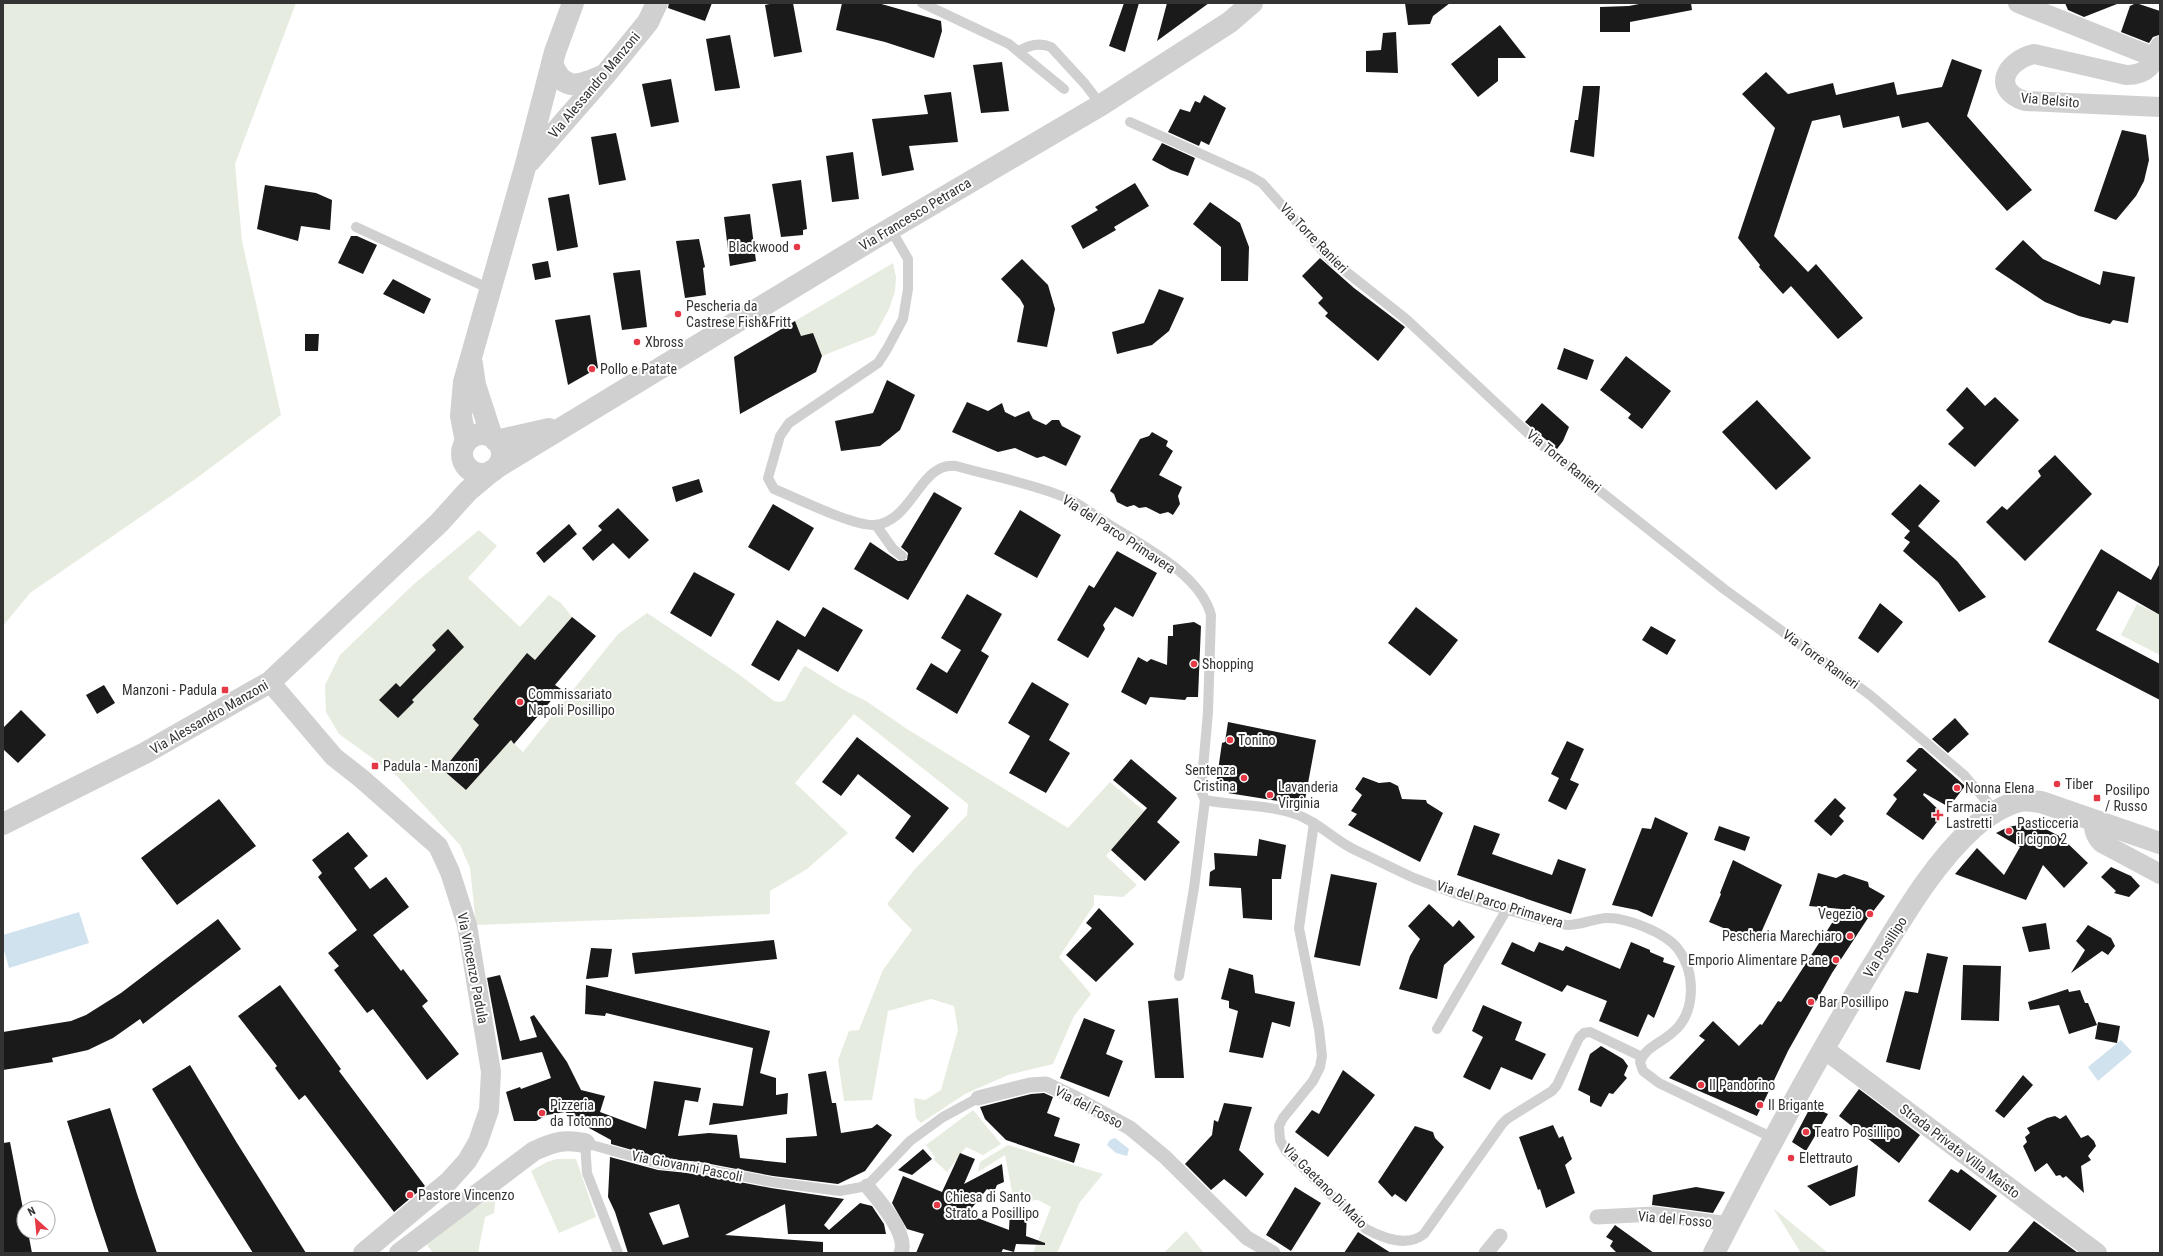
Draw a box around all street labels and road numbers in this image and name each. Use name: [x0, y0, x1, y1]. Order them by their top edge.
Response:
street label: Via Alessandro Manzoni: [545, 29, 643, 141]
street label: Via Belsito: [2020, 89, 2080, 111]
street label: Via Francesco Petrarca: [856, 174, 974, 254]
street label: Via Torre Ranieri: [1277, 200, 1351, 276]
street label: Via Torre Ranieri: [1524, 426, 1604, 496]
street label: Via del Parco Primavera: [1059, 491, 1179, 577]
street label: Via Torre Ranieri: [1780, 626, 1862, 692]
street label: Via Alessandro Manzoni: [147, 677, 271, 757]
street label: Via del Parco Primavera: [1435, 877, 1565, 931]
street label: Via Vincenzo Padula: [454, 911, 492, 1025]
street label: Via Posillipo: [1860, 914, 1910, 980]
street label: Via del Fosso: [1052, 1082, 1126, 1132]
street label: Strada Privata Villa Maisto: [1897, 1101, 2023, 1201]
street label: Via Gaetano Di Maio: [1280, 1141, 1370, 1231]
street label: Via Giovanni Pascoli: [630, 1147, 744, 1185]
street label: Via del Fosso: [1637, 1208, 1713, 1230]

